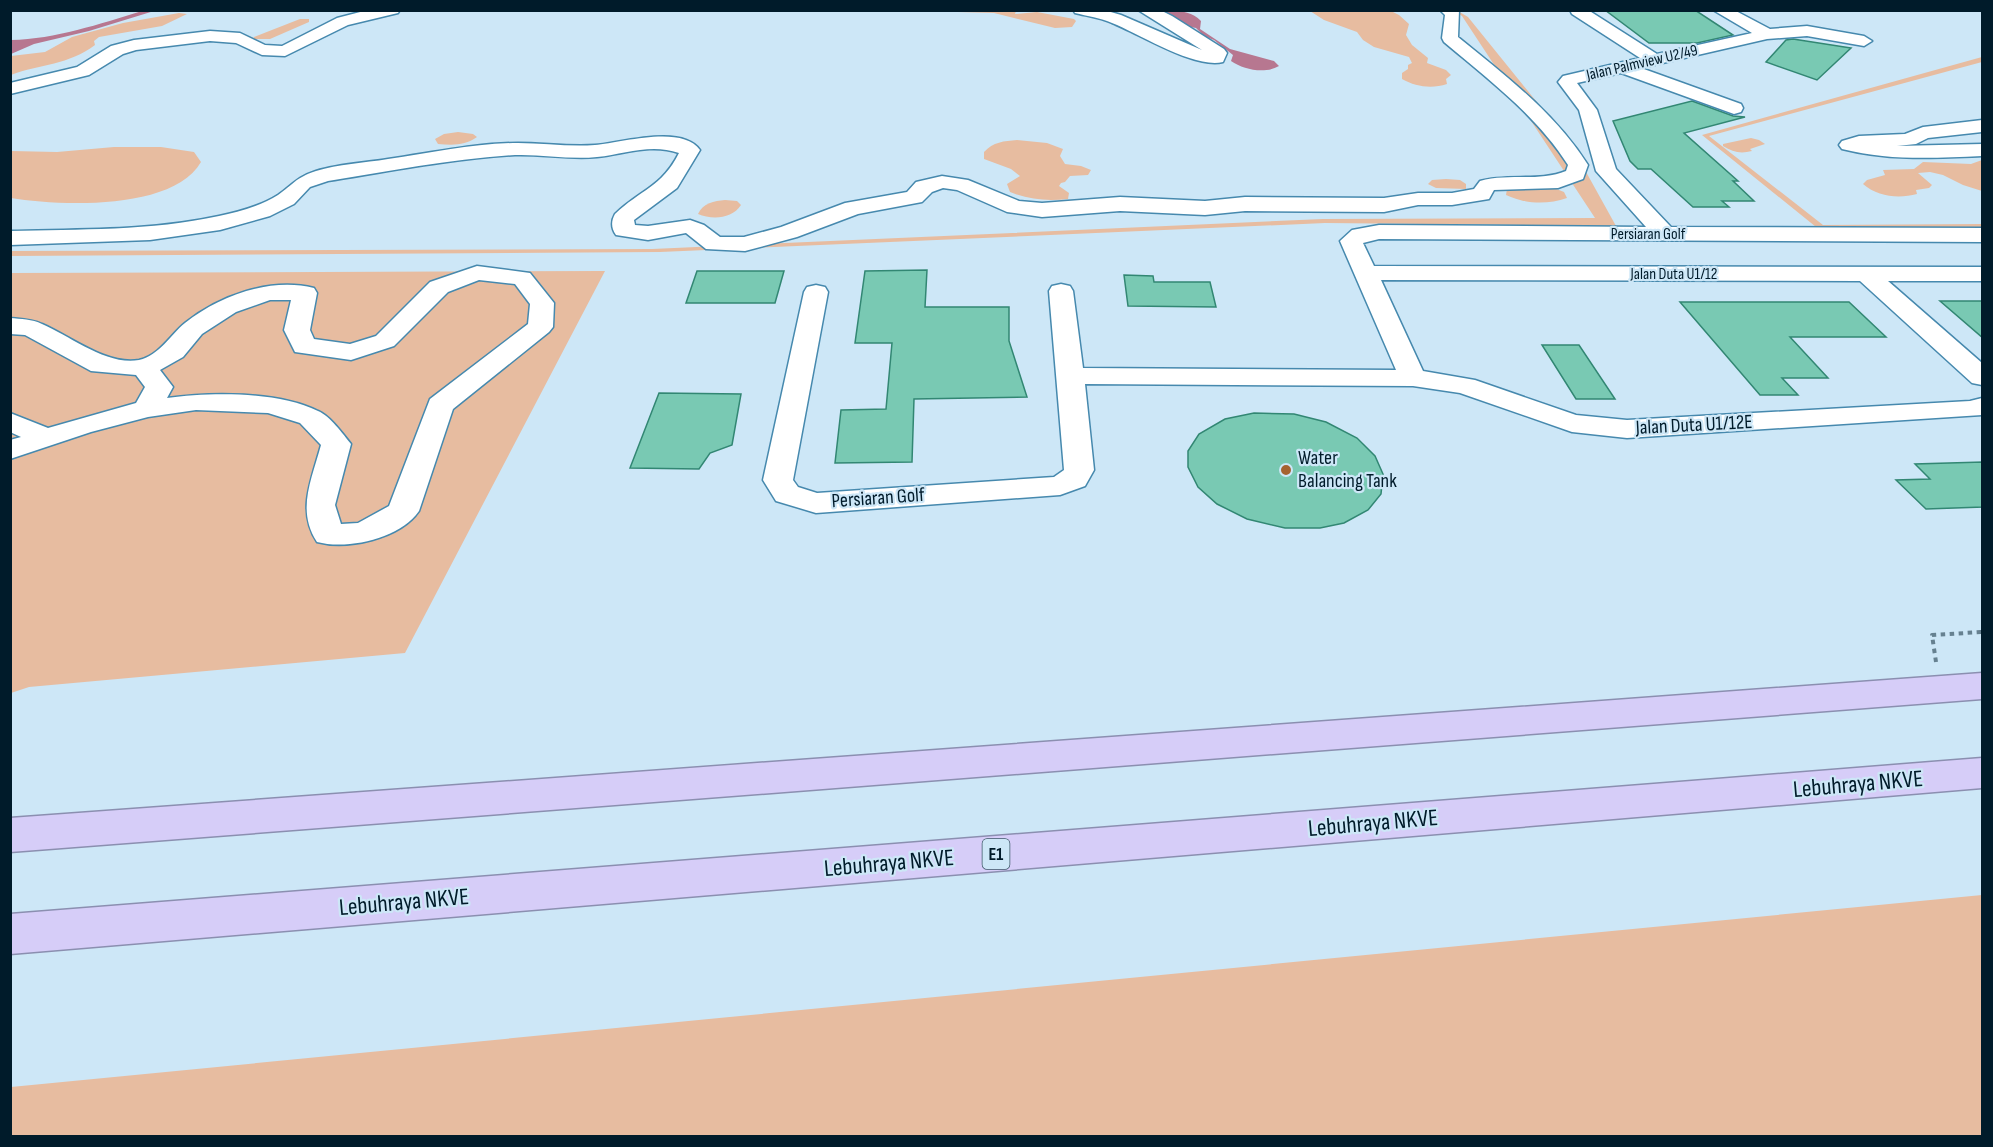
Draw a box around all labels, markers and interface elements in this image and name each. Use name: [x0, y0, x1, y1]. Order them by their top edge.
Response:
street label: Jalan Palmview U2/49: [1584, 41, 1700, 85]
street label: Persiaran Golf: [1611, 225, 1686, 244]
street label: Jalan Duta U1/12: [1630, 265, 1717, 284]
street label: Jalan Duta U1/12E: [1634, 410, 1753, 440]
place label: Water Balancing Tank: [1298, 446, 1397, 493]
marker: Water Balancing Tank: [1279, 463, 1293, 477]
street label: Persiaran Golf: [831, 483, 926, 513]
street label: Lebuhraya NKVE: [1792, 764, 1924, 804]
street label: Lebuhraya NKVE: [1307, 803, 1439, 843]
road number: E1: [982, 839, 1010, 869]
street label: Lebuhraya NKVE: [823, 843, 955, 883]
street label: Lebuhraya NKVE: [338, 882, 470, 922]

